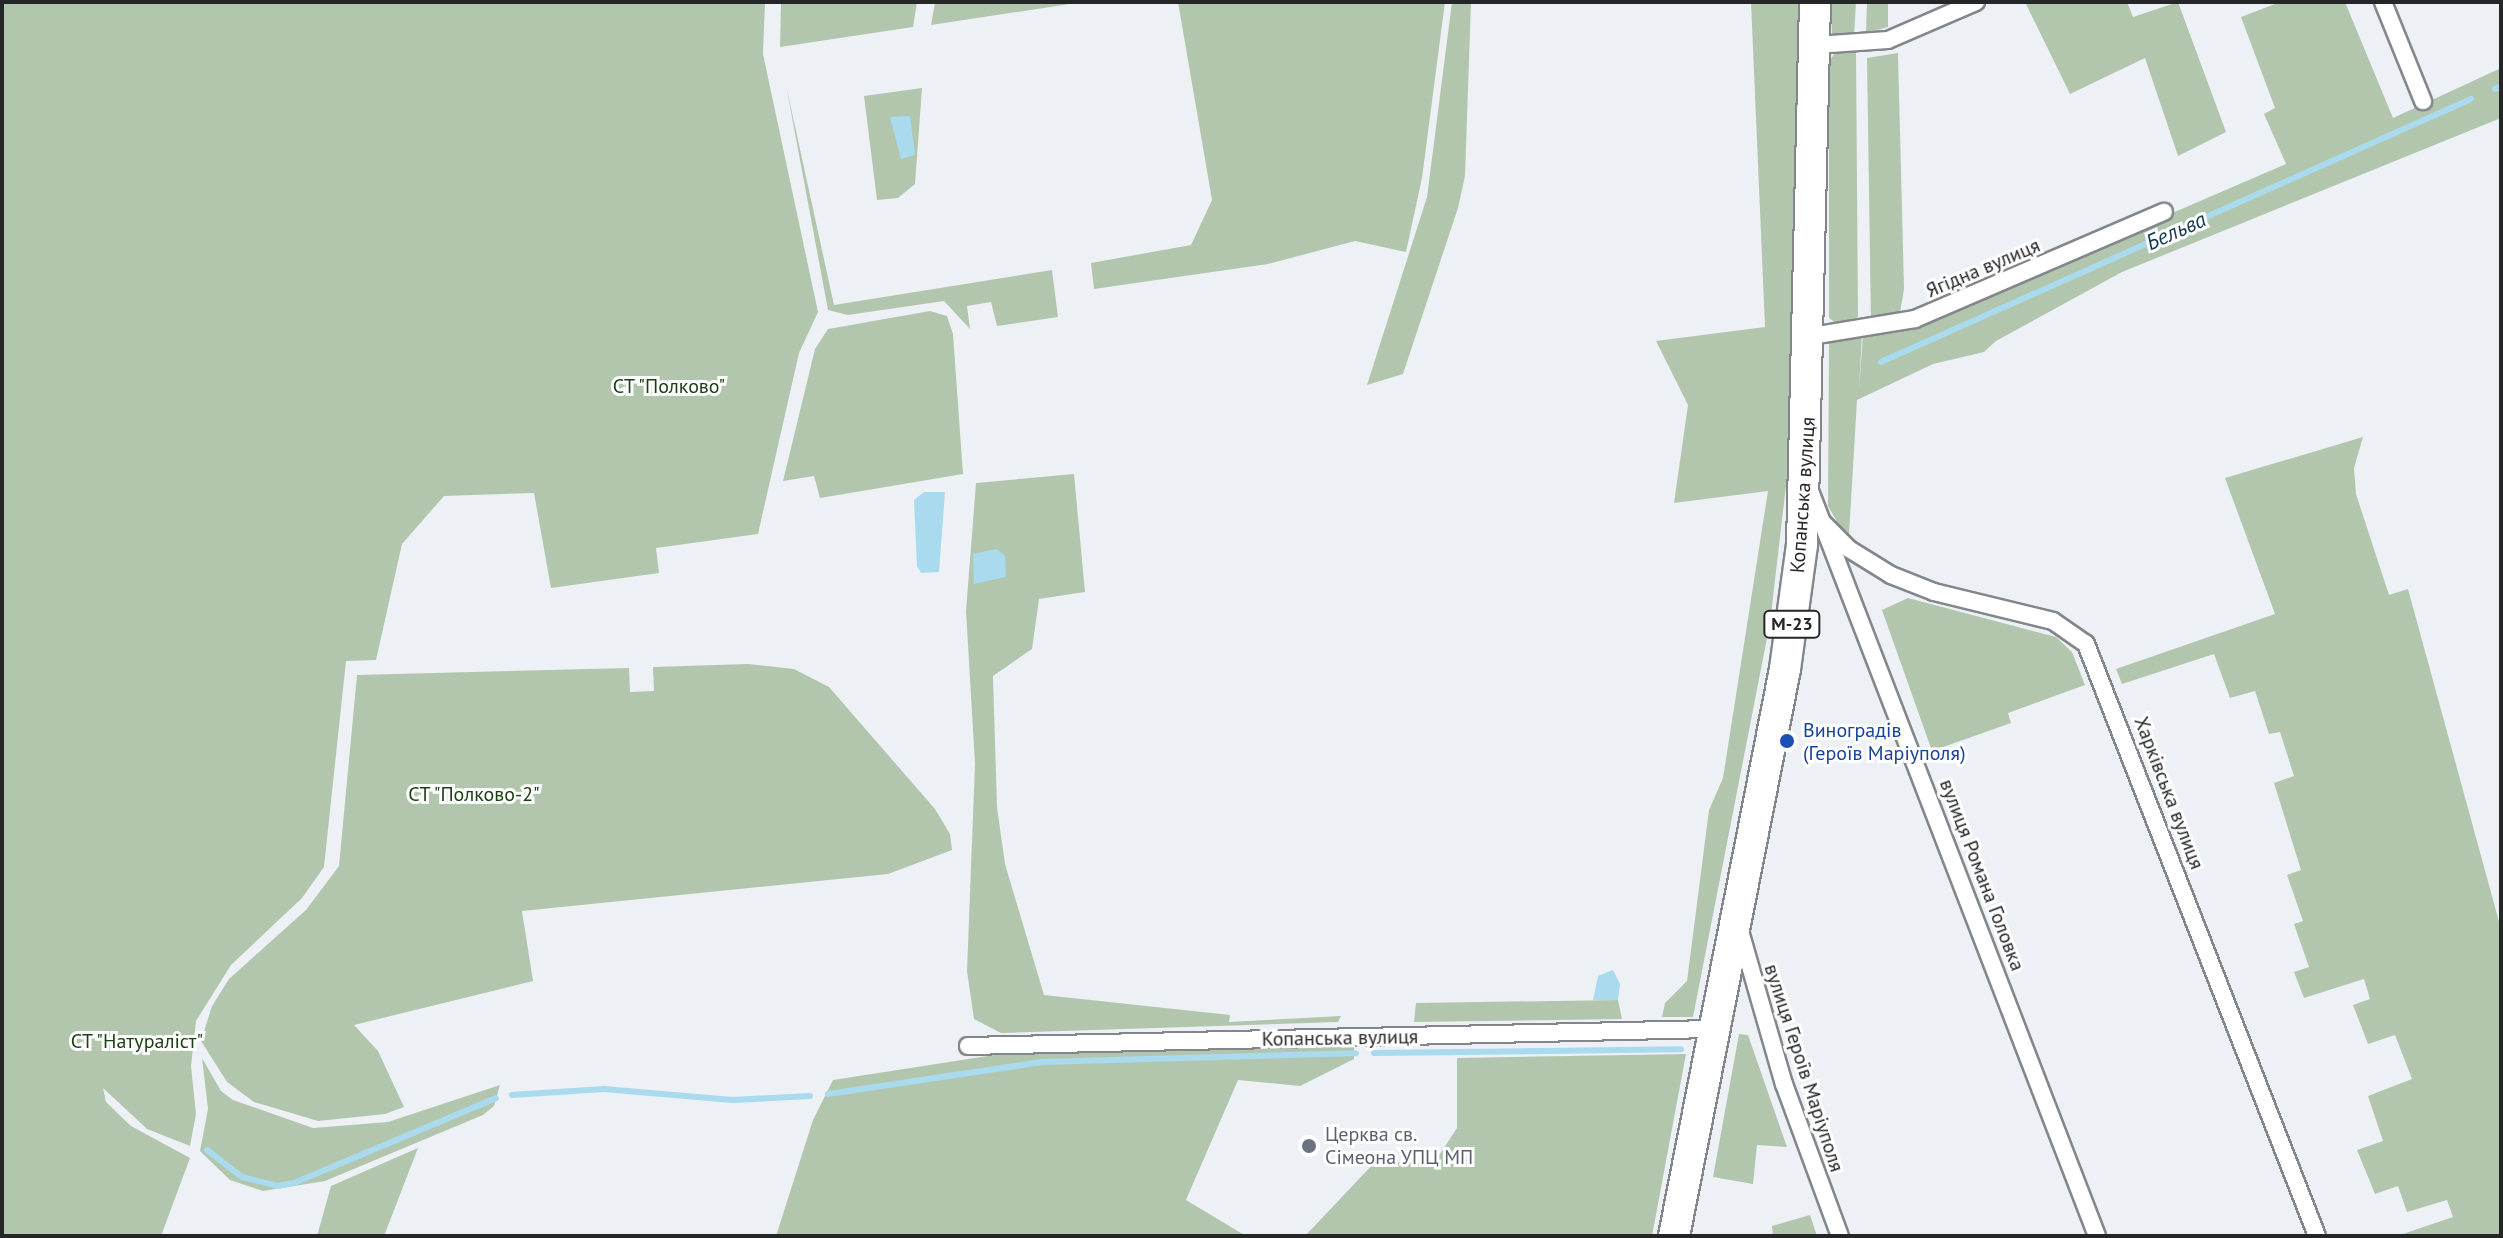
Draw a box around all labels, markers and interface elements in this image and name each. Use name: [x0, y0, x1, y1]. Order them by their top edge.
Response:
water label: Бельва: [2142, 206, 2210, 256]
street label: Ягідна вулиця: [1922, 233, 2044, 303]
park label: СТ "Полково": [612, 374, 726, 398]
street label: Копанська вулиця: [1786, 416, 1820, 574]
road number: М-23: [1762, 610, 1822, 638]
street label: Харківська вулиця: [2129, 713, 2209, 873]
place label: Виноградів (Героїв Маріуполя): [1803, 718, 1966, 765]
marker: Виноградів (Героїв Маріуполя): [1778, 732, 1796, 750]
street label: вулиця Романа Головка: [1934, 776, 2030, 974]
park label: СТ "Полково-2": [407, 782, 541, 806]
street label: вулиця Героїв Маріуполя: [1759, 961, 1849, 1175]
street label: Копанська вулиця: [1261, 1025, 1419, 1051]
park label: СТ "Натураліст": [70, 1029, 204, 1053]
place label: Церква св. Сімеона УПЦ МП: [1325, 1122, 1474, 1169]
marker: Церква св. Сімеона УПЦ МП: [1300, 1137, 1318, 1155]

